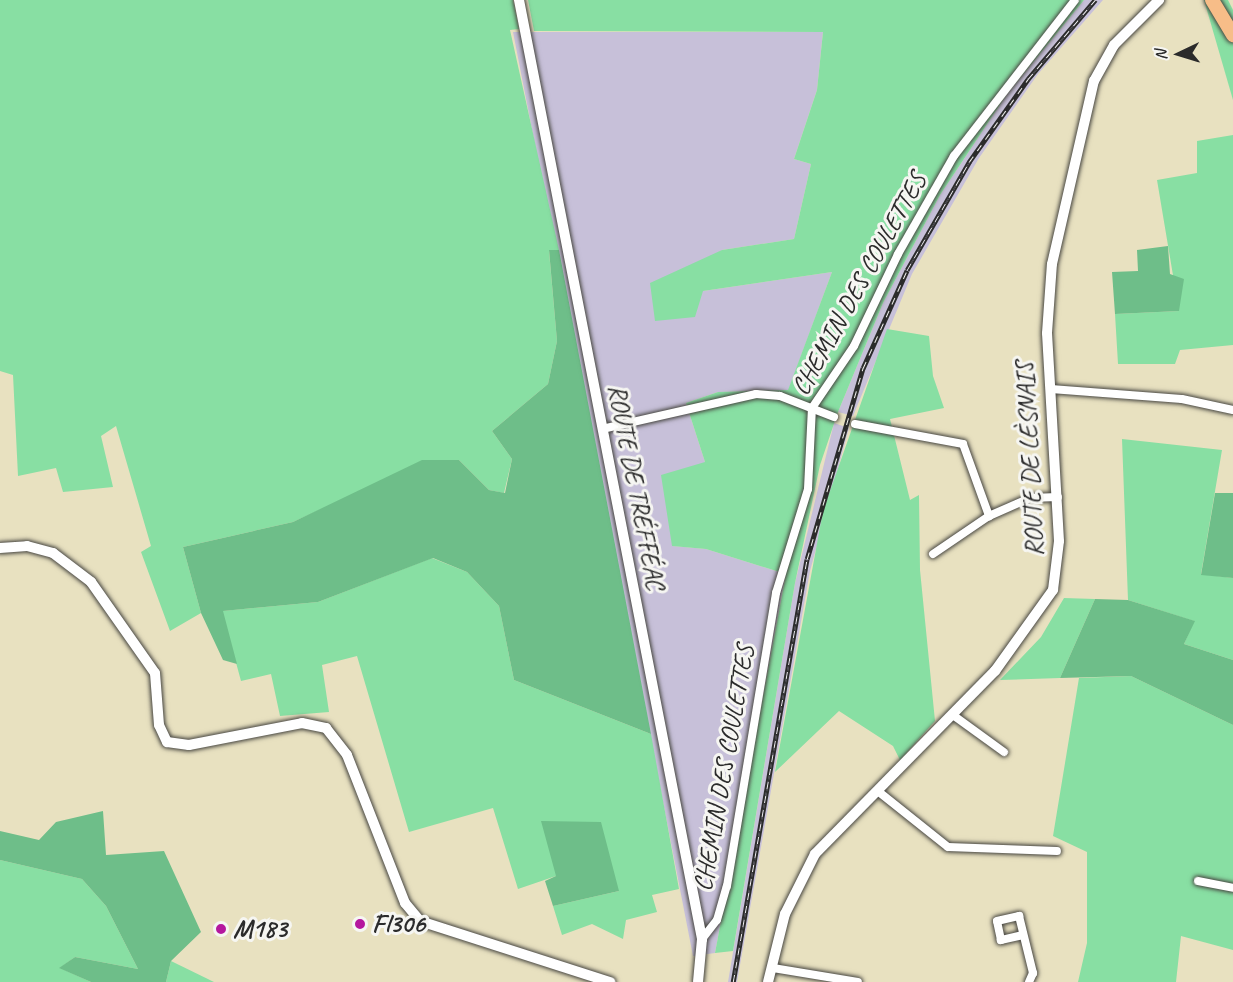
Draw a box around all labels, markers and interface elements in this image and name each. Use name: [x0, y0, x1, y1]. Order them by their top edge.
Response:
north arrow: [1149, 24, 1209, 84]
text: N: [1151, 50, 1171, 61]
street label: CHEMIN DES COULETTES: [785, 167, 933, 401]
street label: ROUTE DE LÈSNAIS: [1009, 361, 1051, 557]
street label: ROUTE DE TRÉFFÉAC: [601, 382, 671, 592]
street label: CHEMIN DES COULETTES: [687, 642, 761, 894]
place label: Fl306: [372, 908, 425, 940]
place label: M183: [233, 913, 287, 945]
marker: Fl306: [353, 917, 367, 931]
marker: M183: [214, 922, 228, 936]

